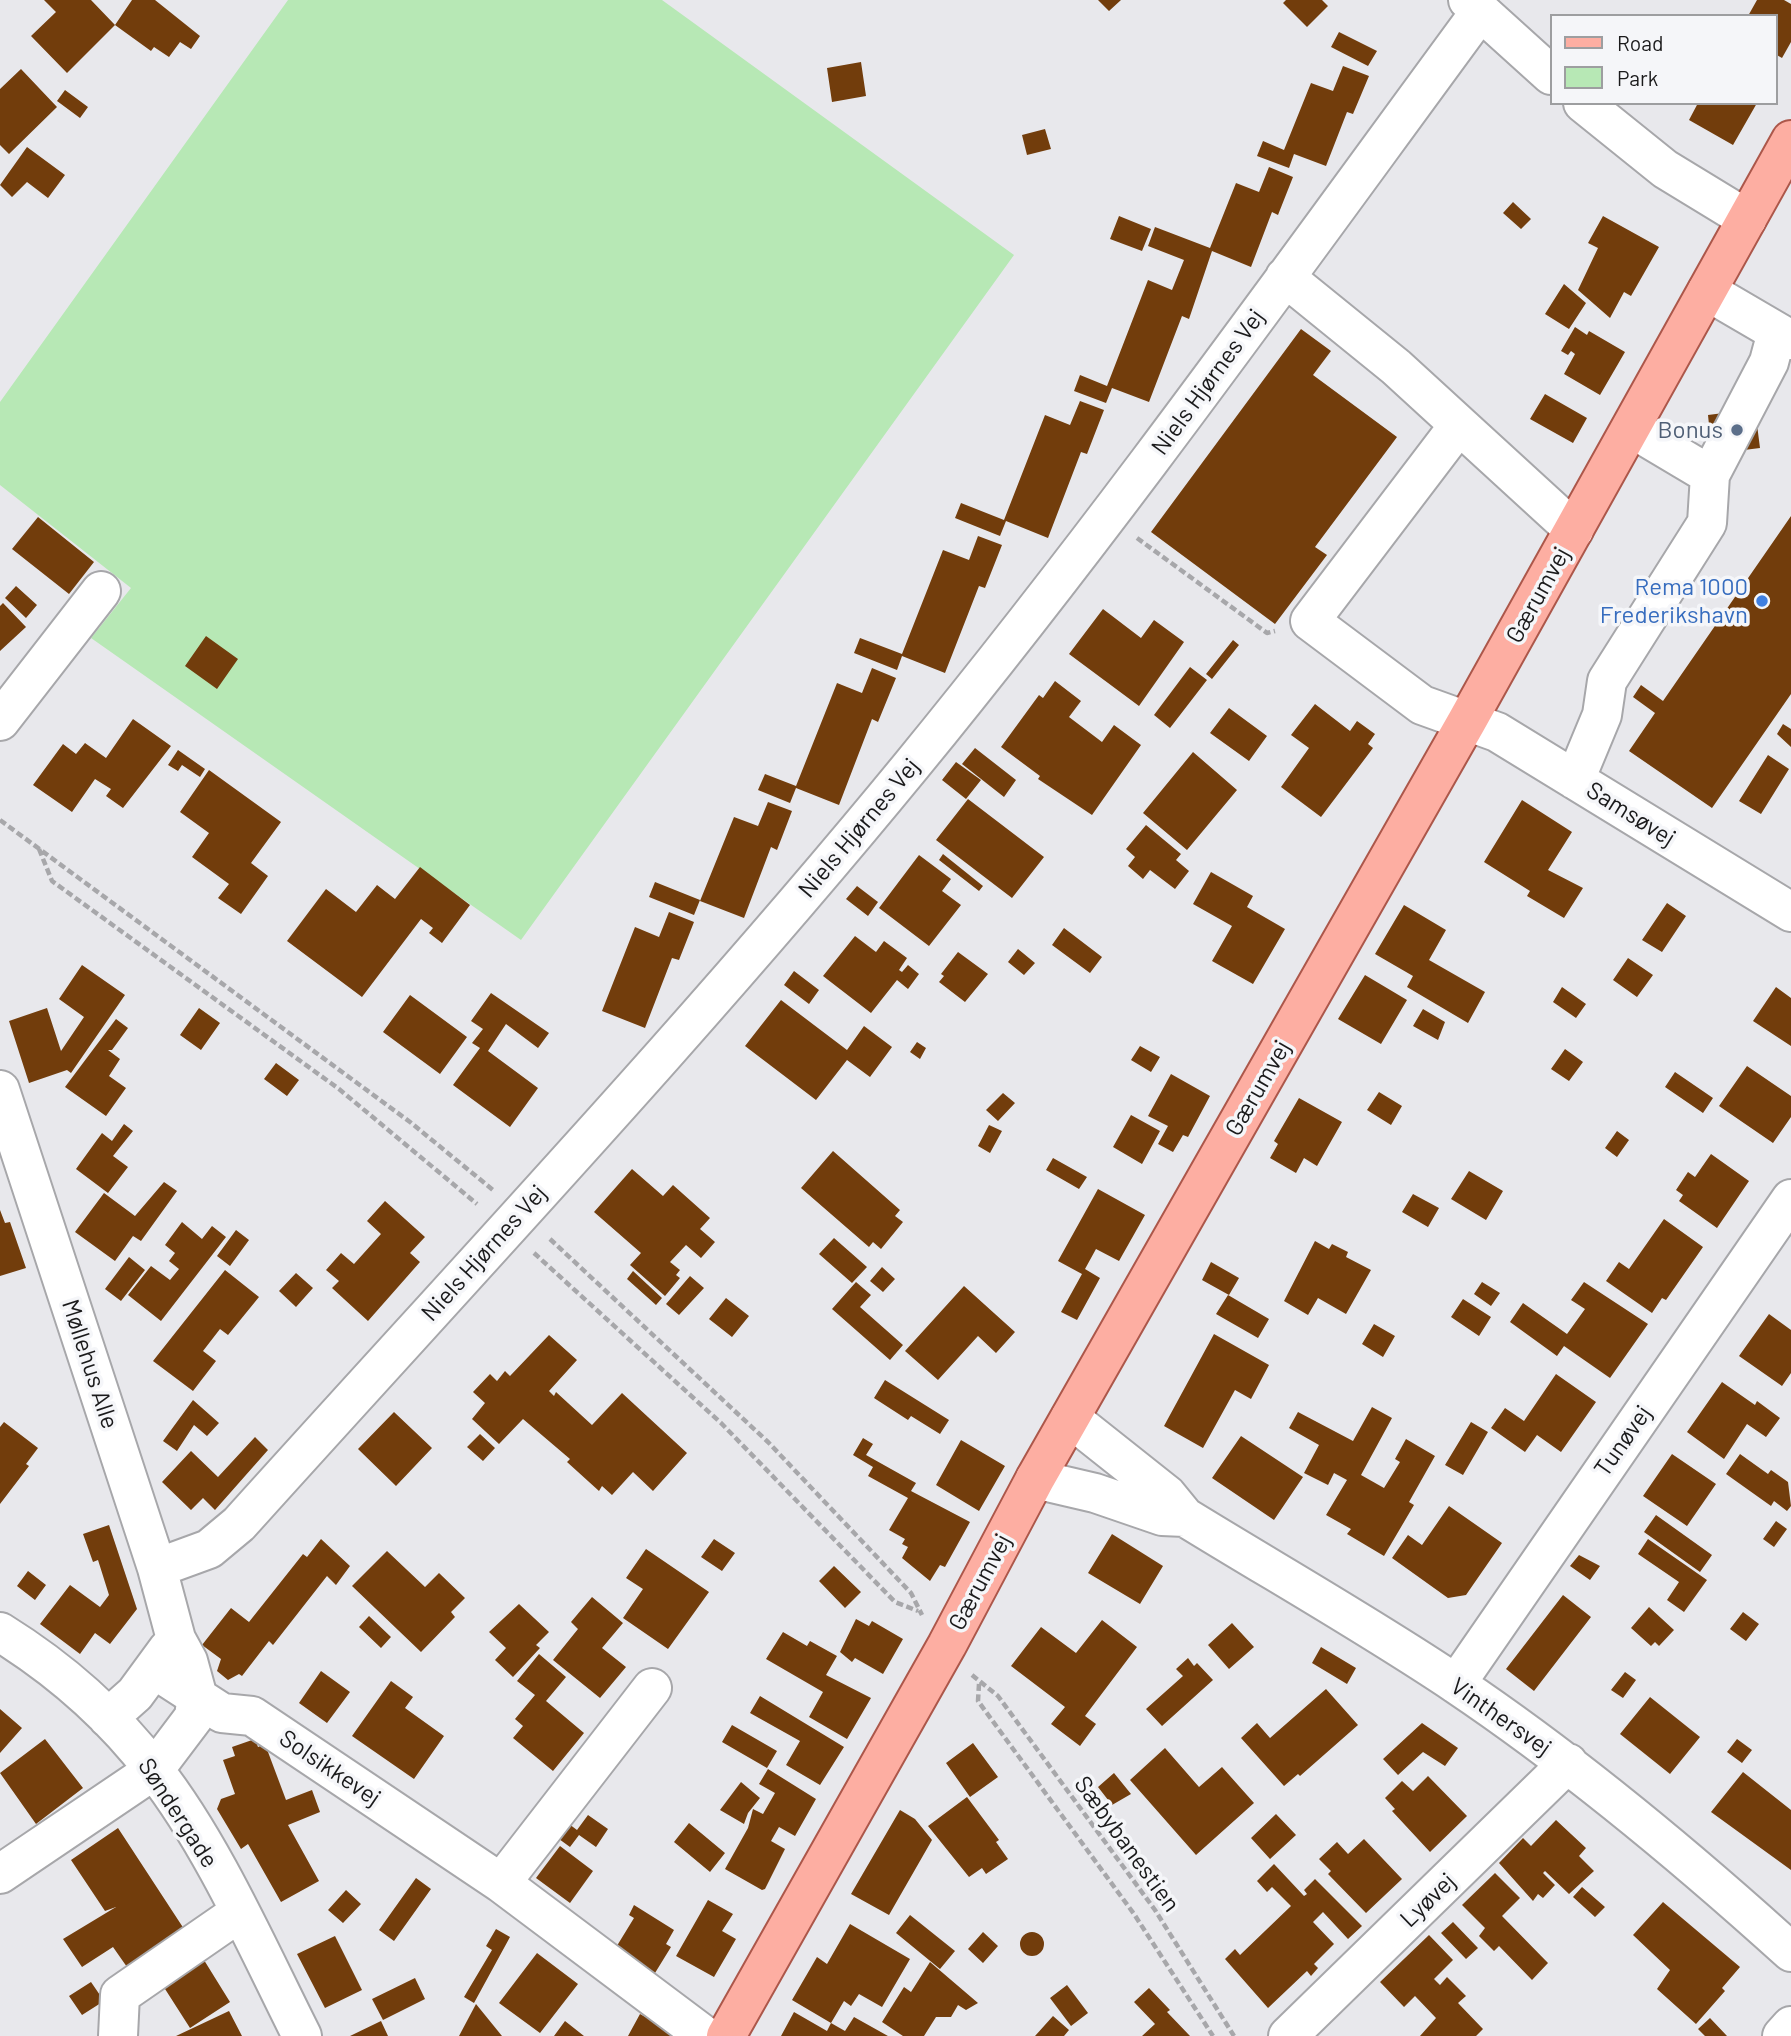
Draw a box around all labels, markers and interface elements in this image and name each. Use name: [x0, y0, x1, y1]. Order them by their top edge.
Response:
legend: [1550, 14, 1777, 105]
text: Road: [1617, 30, 1663, 55]
text: Park: [1617, 65, 1658, 90]
street label: Niels Hjørnes Vej: [1145, 303, 1271, 461]
place label: Bonus: [1658, 416, 1723, 444]
marker: Bonus: [1729, 422, 1745, 438]
street label: Gærumvej: [1500, 542, 1576, 648]
place label: Rema 1000 Frederikshavn: [1600, 573, 1748, 629]
marker: Rema 1000 Frederikshavn: [1754, 593, 1770, 609]
street label: Niels Hjørnes Vej: [792, 752, 926, 904]
street label: Samsøvej: [1581, 775, 1681, 853]
street label: Gærumvej: [1219, 1035, 1297, 1141]
street label: Niels Hjørnes Vej: [415, 1179, 553, 1327]
street label: Møllehus Alle: [56, 1296, 124, 1432]
street label: Tunøvej: [1588, 1400, 1658, 1482]
street label: Gærumvej: [943, 1529, 1017, 1635]
street label: Vinthersvej: [1445, 1672, 1557, 1762]
street label: Solsikkevej: [274, 1724, 386, 1812]
street label: Søndergade: [132, 1753, 224, 1873]
street label: Sæbybanestien: [1068, 1771, 1186, 1917]
street label: Lyøvej: [1394, 1867, 1462, 1933]

